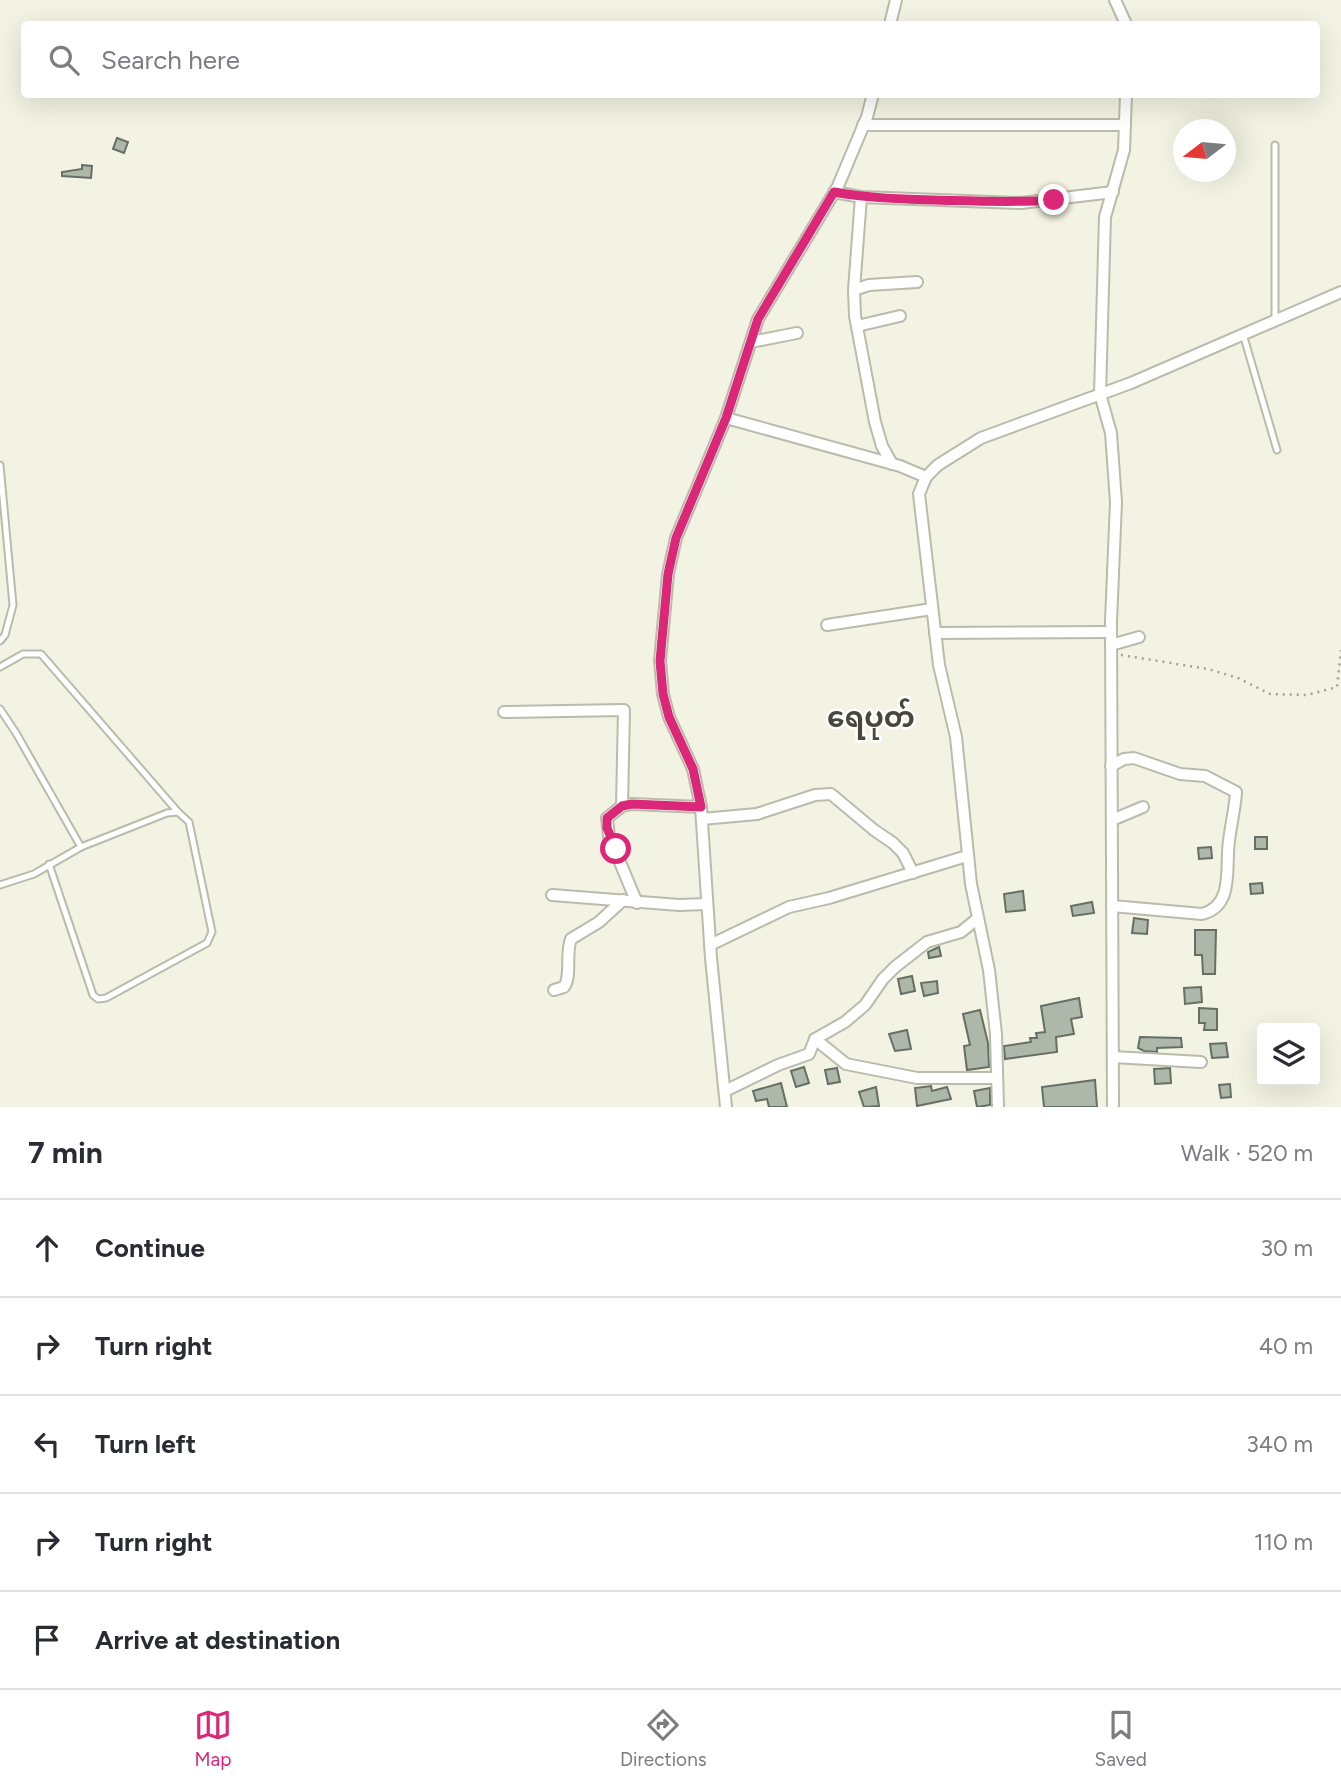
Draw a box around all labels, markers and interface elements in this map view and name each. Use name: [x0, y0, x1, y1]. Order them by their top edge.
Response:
search box: [21, 21, 1320, 98]
icon: search: [45, 41, 83, 79]
text: Search here: [101, 44, 240, 76]
north arrow: [1173, 119, 1236, 182]
route end: [1038, 184, 1069, 215]
district label: ရေပုတ်: [827, 698, 915, 740]
route start: [600, 833, 631, 864]
map controls: [1257, 1023, 1320, 1086]
button: layers: [1257, 1023, 1320, 1086]
text: 7 min: [28, 1134, 103, 1171]
text: Walk · 520 m: [1181, 1139, 1313, 1167]
icon: ahead: [28, 1229, 66, 1267]
text: Continue: [95, 1232, 205, 1264]
text: 30 m: [1260, 1234, 1313, 1262]
icon: right: [28, 1327, 66, 1365]
text: Turn right: [95, 1330, 212, 1362]
text: 40 m: [1259, 1332, 1313, 1360]
icon: left: [28, 1425, 66, 1463]
text: Turn left: [95, 1428, 196, 1460]
text: 340 m: [1246, 1430, 1313, 1458]
icon: right: [28, 1523, 66, 1561]
text: Turn right: [95, 1526, 212, 1558]
text: 110 m: [1254, 1528, 1313, 1556]
icon: arrive: [28, 1621, 66, 1659]
text: Arrive at destination: [95, 1624, 340, 1656]
tab: Map: [194, 1706, 232, 1771]
tab: Directions: [620, 1706, 707, 1771]
tab: Saved: [1095, 1706, 1147, 1771]

